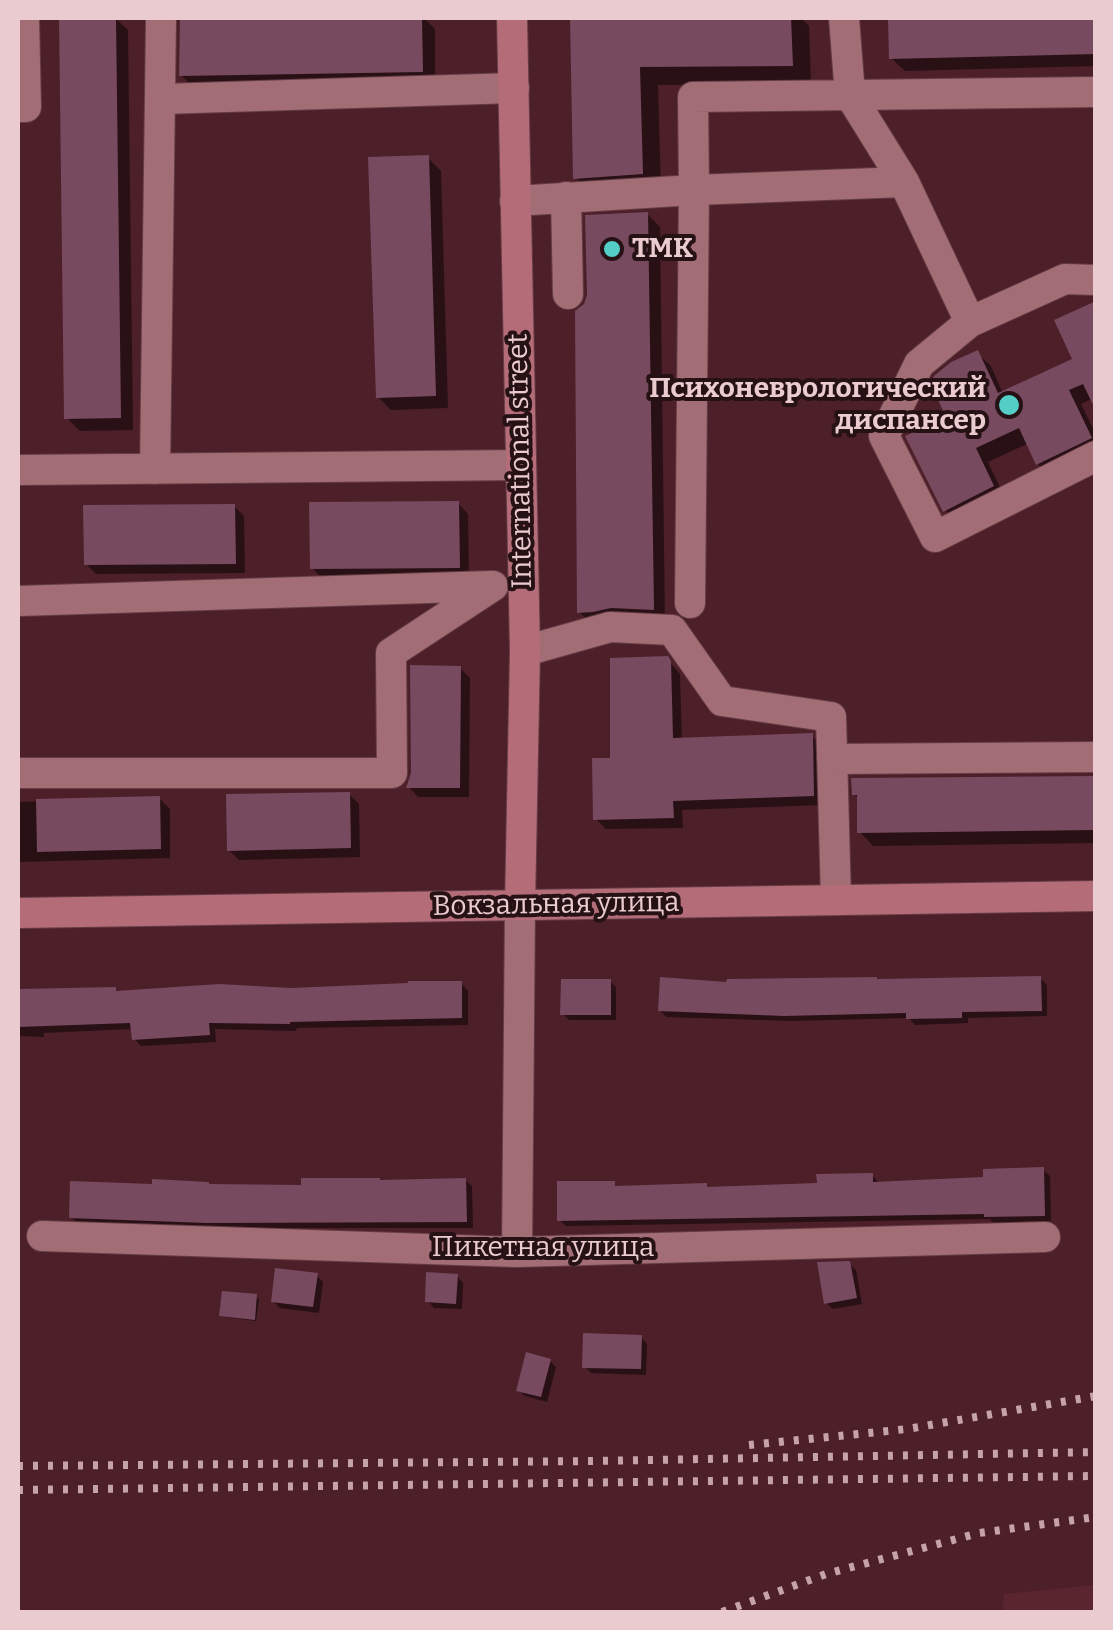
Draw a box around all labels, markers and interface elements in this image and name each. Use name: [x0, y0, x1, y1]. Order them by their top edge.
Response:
place label: ТМК: [632, 232, 693, 266]
marker: ТМК: [601, 238, 623, 260]
street label: International street: [502, 333, 540, 589]
place label: Психоневрологический диспансер: [649, 372, 986, 438]
marker: Психоневрологический диспансер: [996, 392, 1022, 418]
street label: Вокзальная улица: [432, 886, 680, 924]
street label: Пикетная улица: [432, 1231, 654, 1265]

